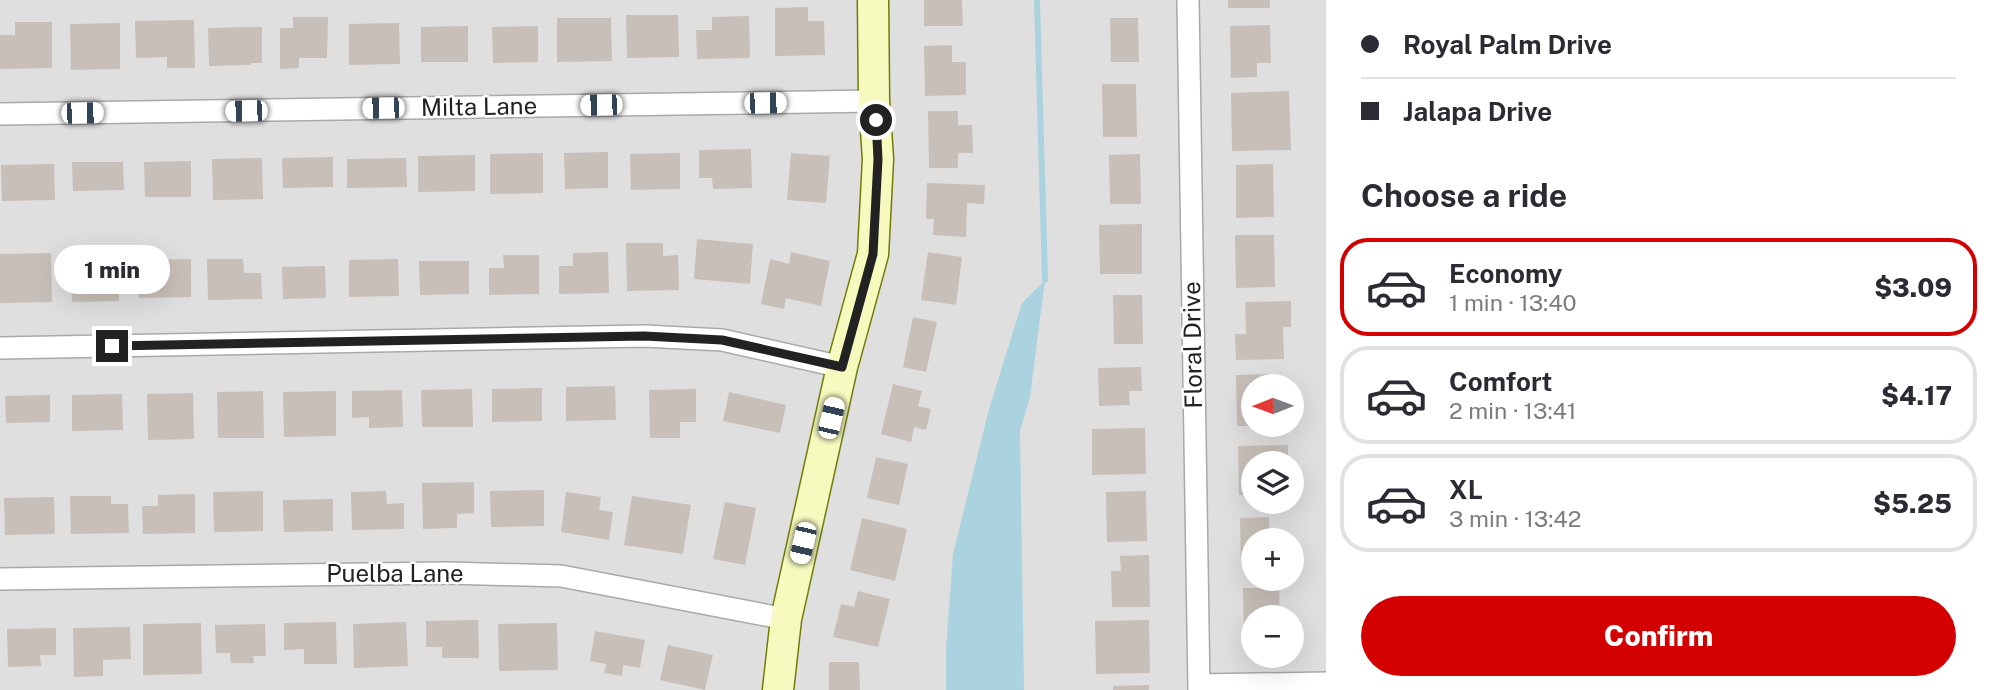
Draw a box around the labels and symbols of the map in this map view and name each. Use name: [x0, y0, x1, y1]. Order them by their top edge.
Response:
street label: Milta Lane: [421, 91, 537, 121]
car: [744, 92, 787, 114]
car: [580, 94, 623, 116]
car: [362, 97, 405, 119]
car: [225, 100, 268, 122]
car: [61, 102, 104, 124]
route start: [860, 104, 892, 136]
callout: 1 min: [54, 244, 170, 294]
street label: Floral Drive: [1177, 281, 1207, 409]
route end: [96, 330, 128, 362]
north arrow: [1241, 374, 1304, 438]
car: [817, 395, 846, 441]
car: [789, 520, 818, 566]
street label: Puelba Lane: [326, 559, 464, 587]

